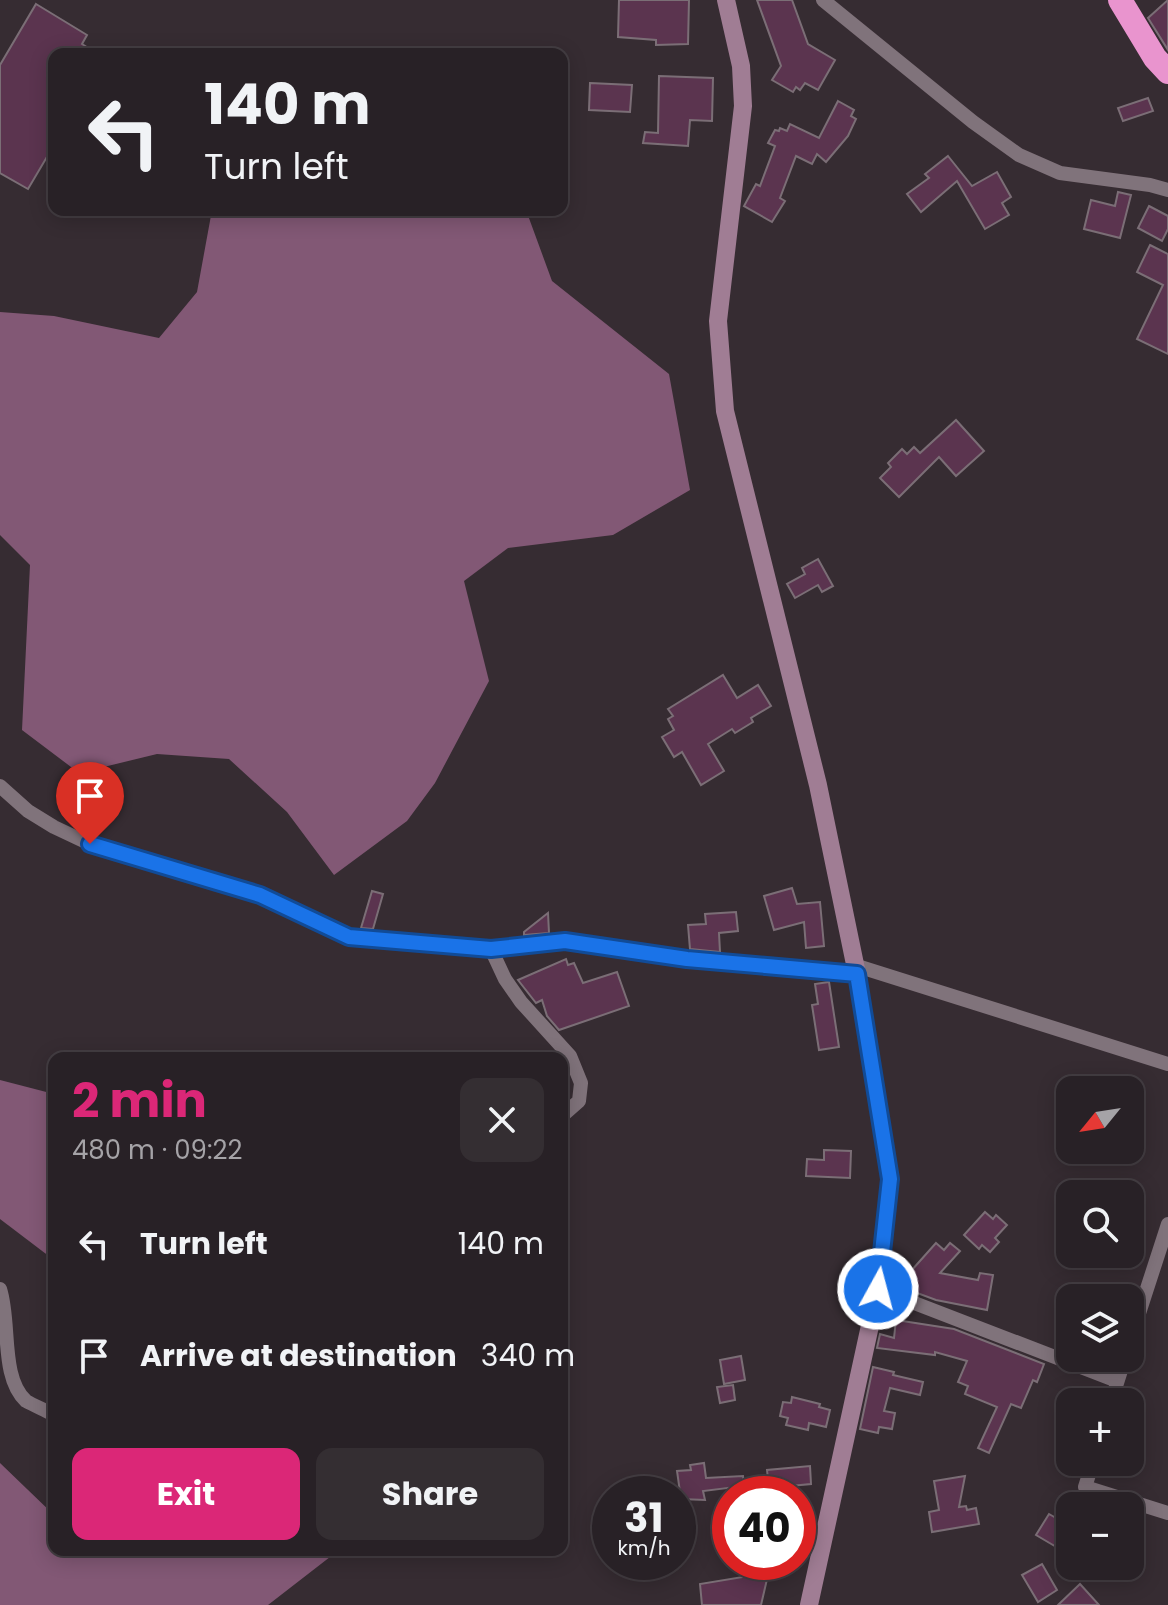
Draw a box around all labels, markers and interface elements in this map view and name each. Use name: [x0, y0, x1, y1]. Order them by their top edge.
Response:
text: 140 m: [204, 65, 371, 144]
icon: left: [72, 80, 176, 184]
text: Turn left: [204, 141, 349, 192]
pin: [56, 762, 124, 844]
icon: arrive: [68, 774, 112, 818]
text: 2 min: [72, 1067, 207, 1134]
north arrow: [1056, 1076, 1144, 1164]
map controls: [1056, 1076, 1144, 1580]
button: close: [460, 1078, 544, 1162]
text: 480 m · 09:22: [72, 1132, 242, 1168]
button: search: [1056, 1180, 1144, 1268]
icon: left: [72, 1222, 116, 1266]
text: Turn left: [140, 1222, 268, 1265]
text: 140 m: [458, 1222, 544, 1265]
position arrow: [836, 1247, 920, 1331]
button: layers: [1056, 1284, 1144, 1372]
icon: arrive: [72, 1334, 116, 1378]
text: Arrive at destination: [140, 1334, 457, 1377]
text: 340 m: [481, 1334, 575, 1377]
button: +: [1056, 1388, 1144, 1476]
button: Exit: [72, 1448, 300, 1540]
button: Share: [316, 1448, 544, 1540]
speed limit sign: 40: [712, 1476, 816, 1580]
text: 31: [624, 1490, 664, 1546]
button: −: [1056, 1492, 1144, 1580]
text: km/h: [617, 1534, 671, 1562]

